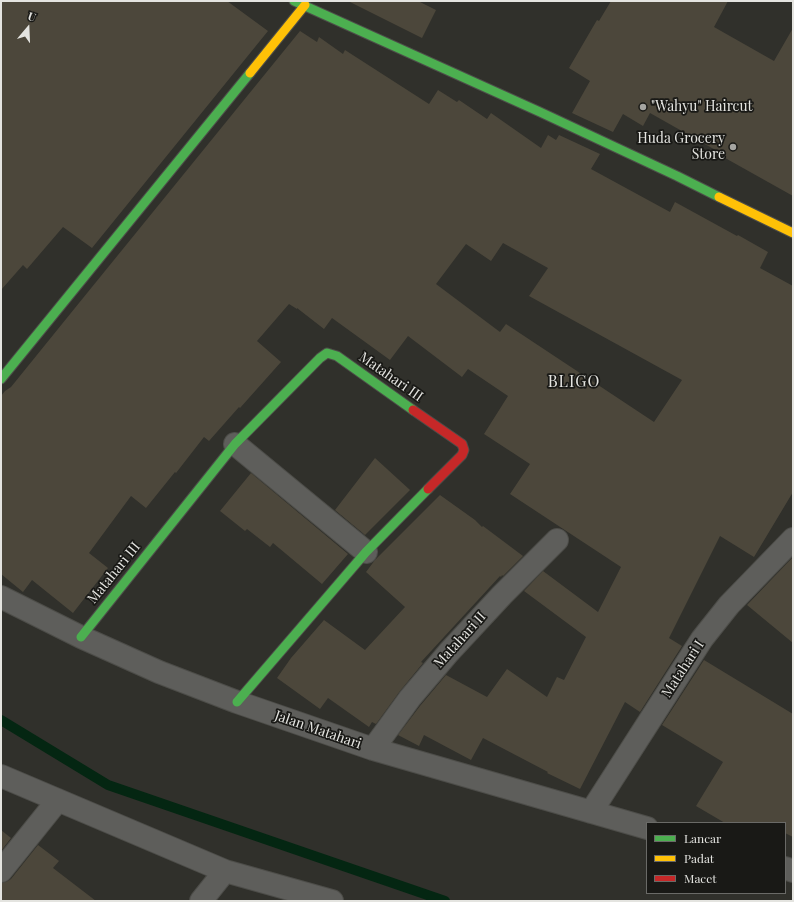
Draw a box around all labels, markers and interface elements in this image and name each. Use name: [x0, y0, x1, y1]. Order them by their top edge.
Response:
north arrow: [8, 8, 48, 48]
text: U: [26, 8, 38, 25]
place label: "Wahyu" Haircut: [651, 99, 753, 115]
marker: "Wahyu" Haircut: [638, 102, 648, 112]
place label: Huda Grocery Store: [637, 131, 725, 164]
marker: Huda Grocery Store: [728, 142, 738, 152]
street label: Matahari III: [356, 349, 426, 405]
district label: BLIGO: [548, 372, 600, 392]
street label: Matahari III: [84, 539, 144, 607]
street label: Matahari II: [430, 609, 490, 671]
street label: Matahari I: [658, 637, 708, 701]
street label: Jalan Matahari: [272, 707, 364, 753]
legend: [646, 822, 786, 894]
text: Lancar: [684, 830, 721, 846]
text: Padat: [684, 850, 714, 866]
text: Macet: [684, 870, 717, 886]

